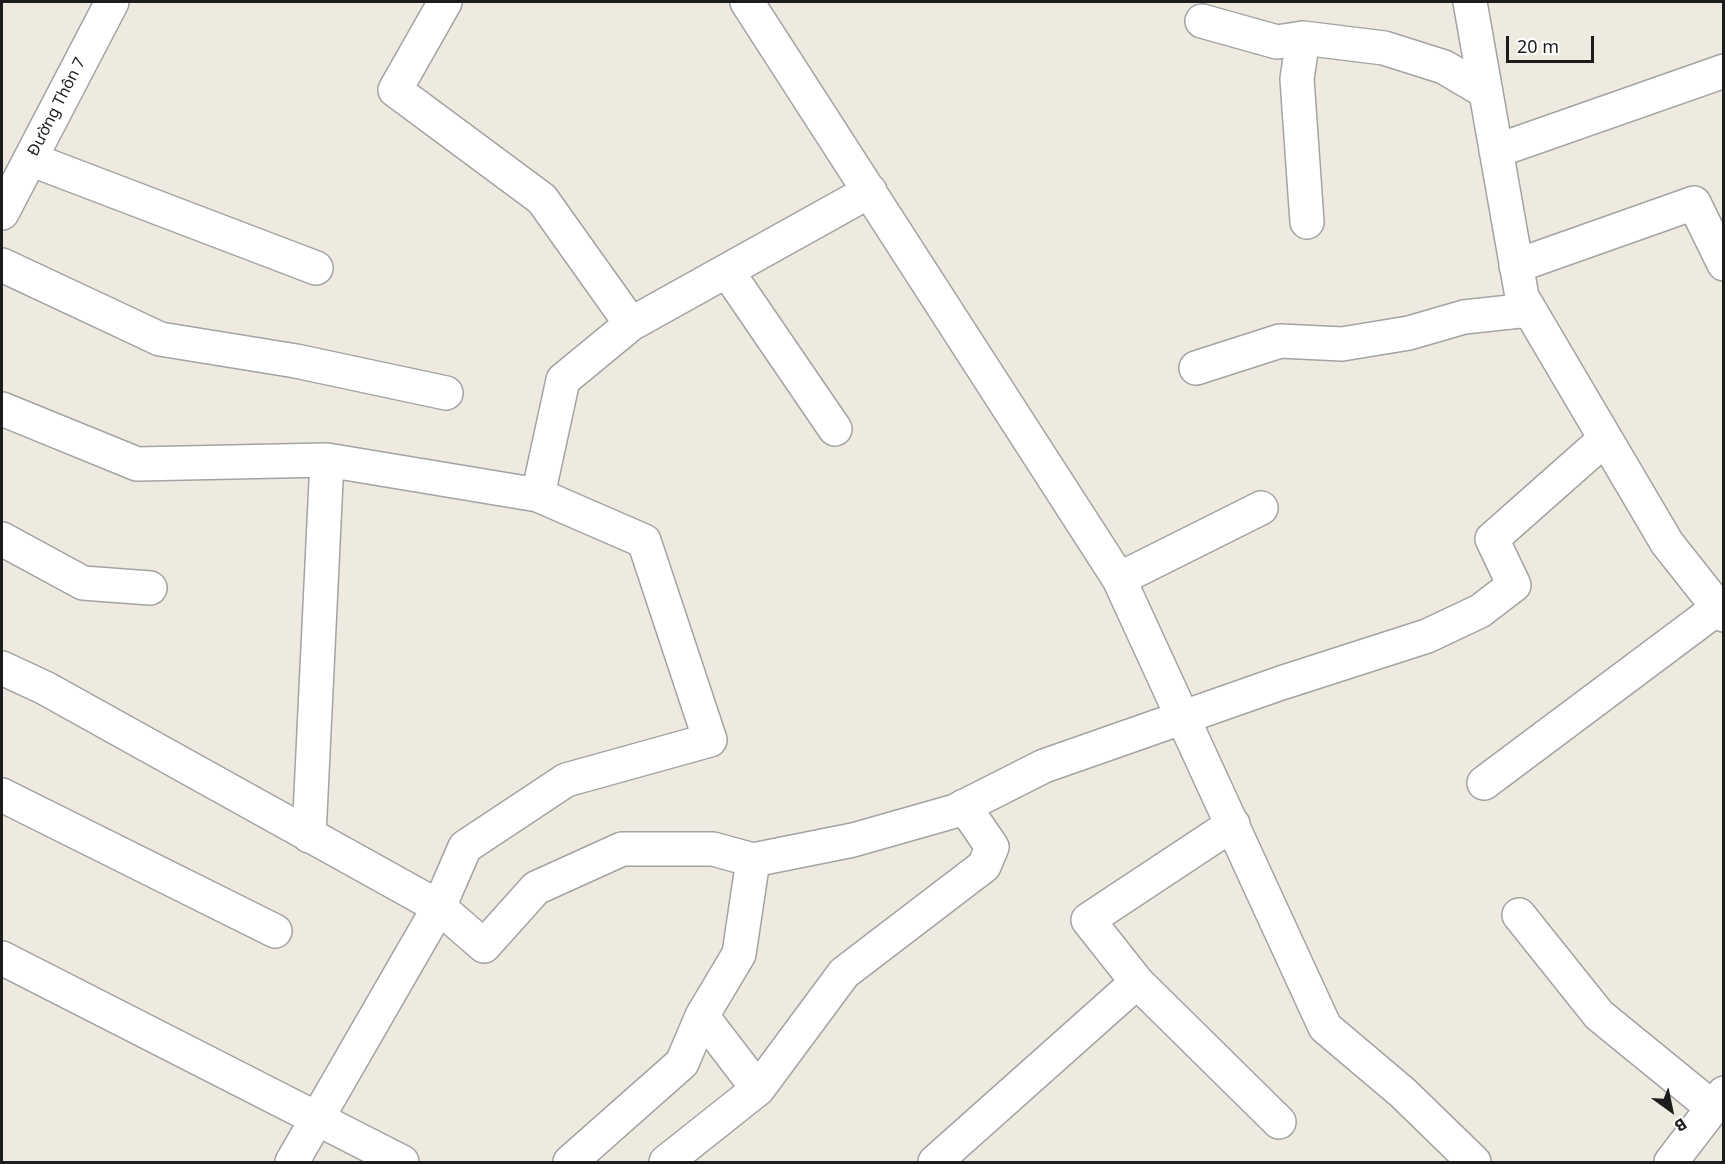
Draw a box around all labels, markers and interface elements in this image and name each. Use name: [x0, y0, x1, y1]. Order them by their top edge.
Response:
scale bar: [1509, 24, 1598, 62]
text: 20 m: [1517, 34, 1559, 58]
street label: Đường Thôn 7: [24, 55, 90, 159]
north arrow: [1641, 1080, 1701, 1140]
text: B: [1670, 1113, 1691, 1137]

